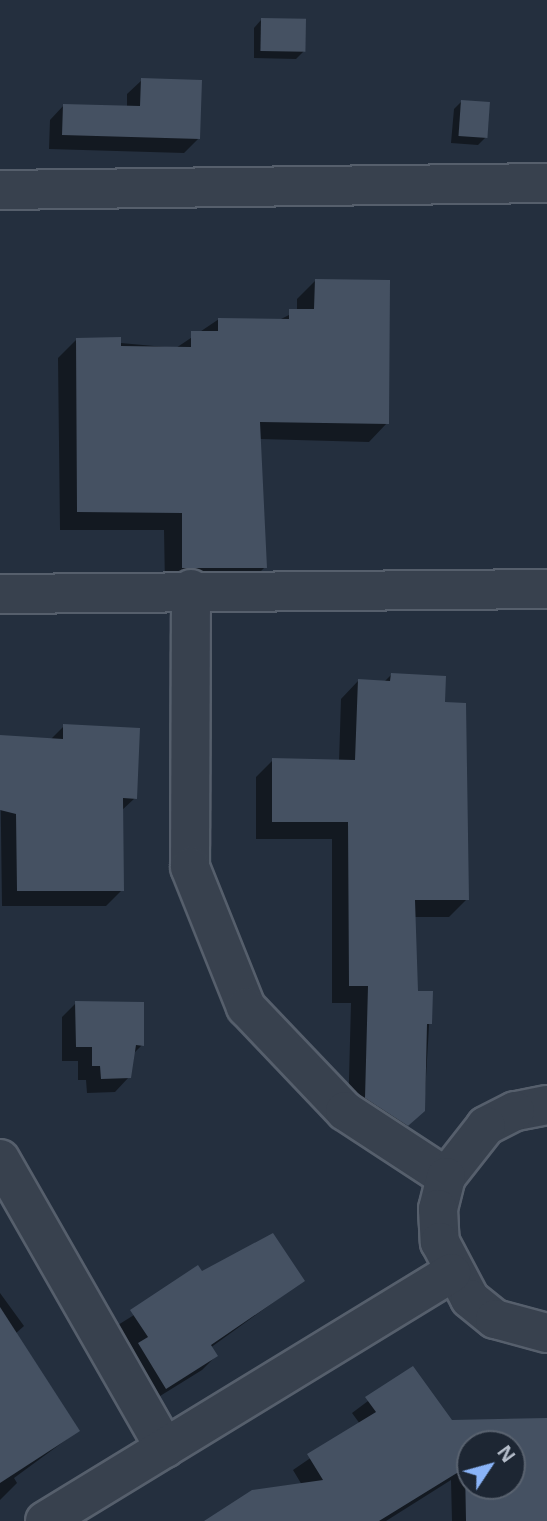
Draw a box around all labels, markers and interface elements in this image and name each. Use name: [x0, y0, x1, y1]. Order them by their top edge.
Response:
north arrow: [456, 1430, 526, 1500]
text: N: [491, 1440, 521, 1468]

